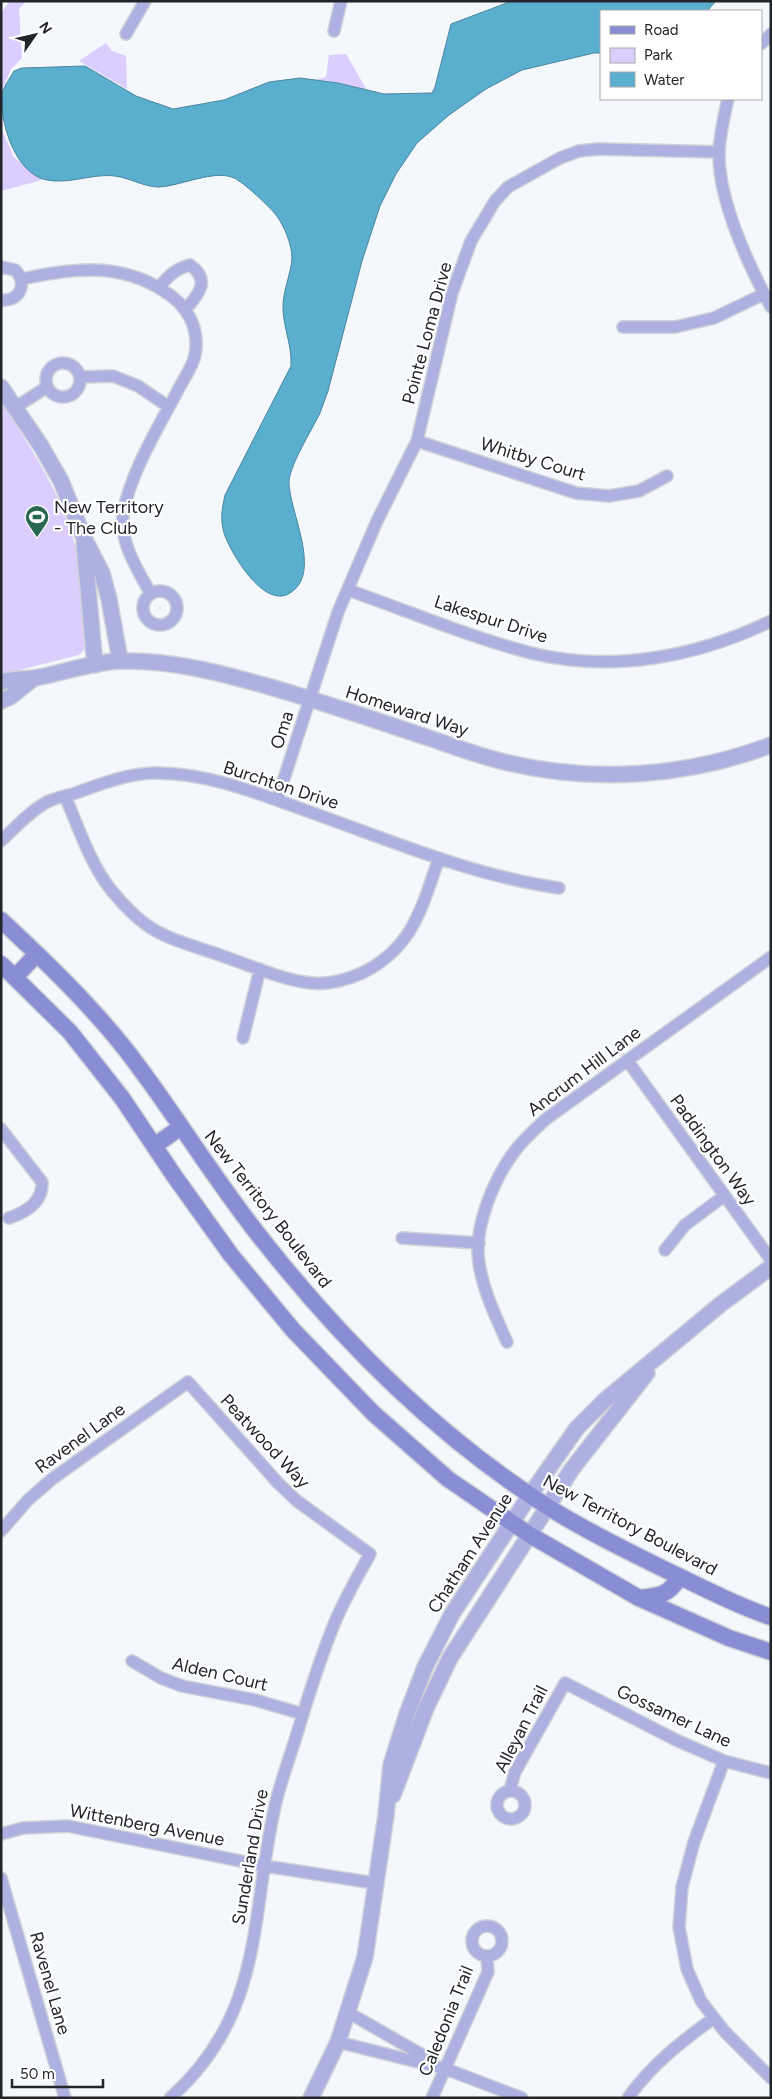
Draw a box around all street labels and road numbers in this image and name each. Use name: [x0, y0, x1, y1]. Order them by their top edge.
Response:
street label: Pointe Loma Drive: [397, 259, 457, 407]
street label: Whitby Court: [478, 433, 588, 485]
street label: Lakespur Drive: [431, 590, 551, 648]
street label: Homeward Way: [343, 681, 472, 741]
street label: Oma: [266, 708, 298, 752]
street label: Burchton Drive: [220, 756, 342, 814]
street label: Ancrum Hill Lane: [523, 1021, 645, 1121]
street label: Paddington Way: [665, 1090, 761, 1210]
street label: New Territory Boulevard: [200, 1126, 336, 1292]
street label: Peatwood Way: [216, 1389, 315, 1493]
street label: Ravenel Lane: [31, 1398, 129, 1478]
street label: New Territory Boulevard: [539, 1470, 721, 1580]
street label: Chatham Avenue: [423, 1489, 517, 1617]
street label: Alden Court: [170, 1652, 270, 1696]
street label: Gossamer Lane: [613, 1680, 735, 1752]
street label: Alleyan Trail: [490, 1682, 552, 1776]
street label: Sunderland Drive: [227, 1787, 273, 1927]
street label: Wittenberg Avenue: [68, 1799, 226, 1851]
street label: Ravenel Lane: [25, 1929, 75, 2037]
street label: Caledonia Trail: [414, 1963, 478, 2079]

